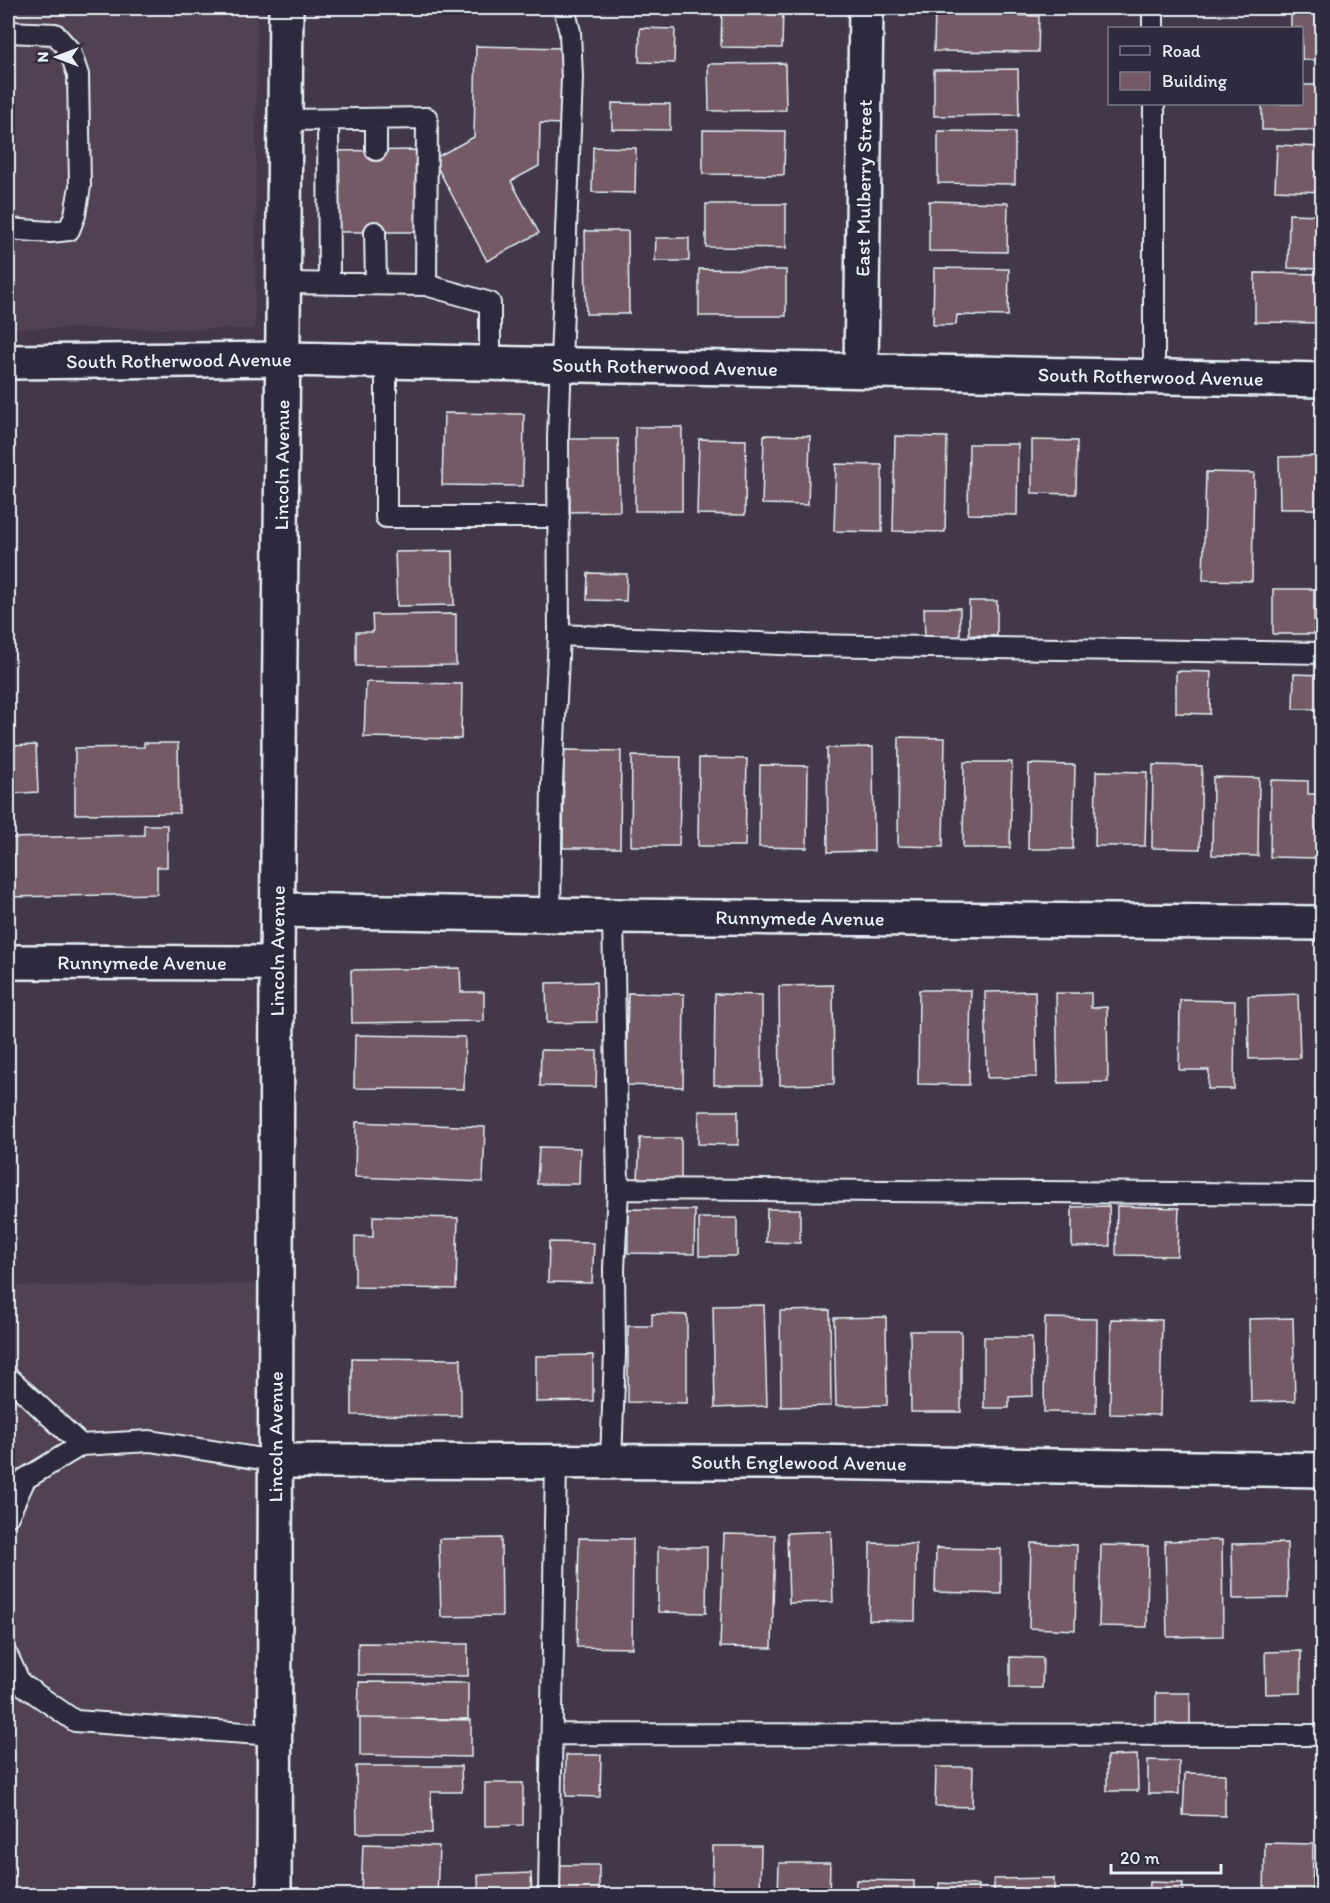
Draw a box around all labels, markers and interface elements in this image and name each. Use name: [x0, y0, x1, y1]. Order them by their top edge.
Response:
north arrow: [27, 27, 87, 87]
legend: [1108, 27, 1303, 105]
text: Road: [1162, 40, 1201, 62]
text: N: [33, 52, 52, 62]
text: Building: [1162, 70, 1228, 92]
street label: East Mulberry Street: [850, 99, 877, 277]
street label: South Rotherwood Avenue: [66, 347, 292, 373]
street label: South Rotherwood Avenue: [552, 352, 778, 381]
street label: South Rotherwood Avenue: [1038, 362, 1264, 391]
street label: Lincoln Avenue: [269, 399, 294, 531]
street label: Lincoln Avenue: [265, 885, 290, 1017]
street label: Runnymede Avenue: [715, 905, 885, 931]
street label: Runnymede Avenue: [57, 950, 227, 975]
street label: Lincoln Avenue: [263, 1371, 288, 1503]
street label: South Englewood Avenue: [691, 1450, 907, 1476]
scale bar: [1111, 1837, 1220, 1875]
text: 20 m: [1120, 1847, 1160, 1869]

